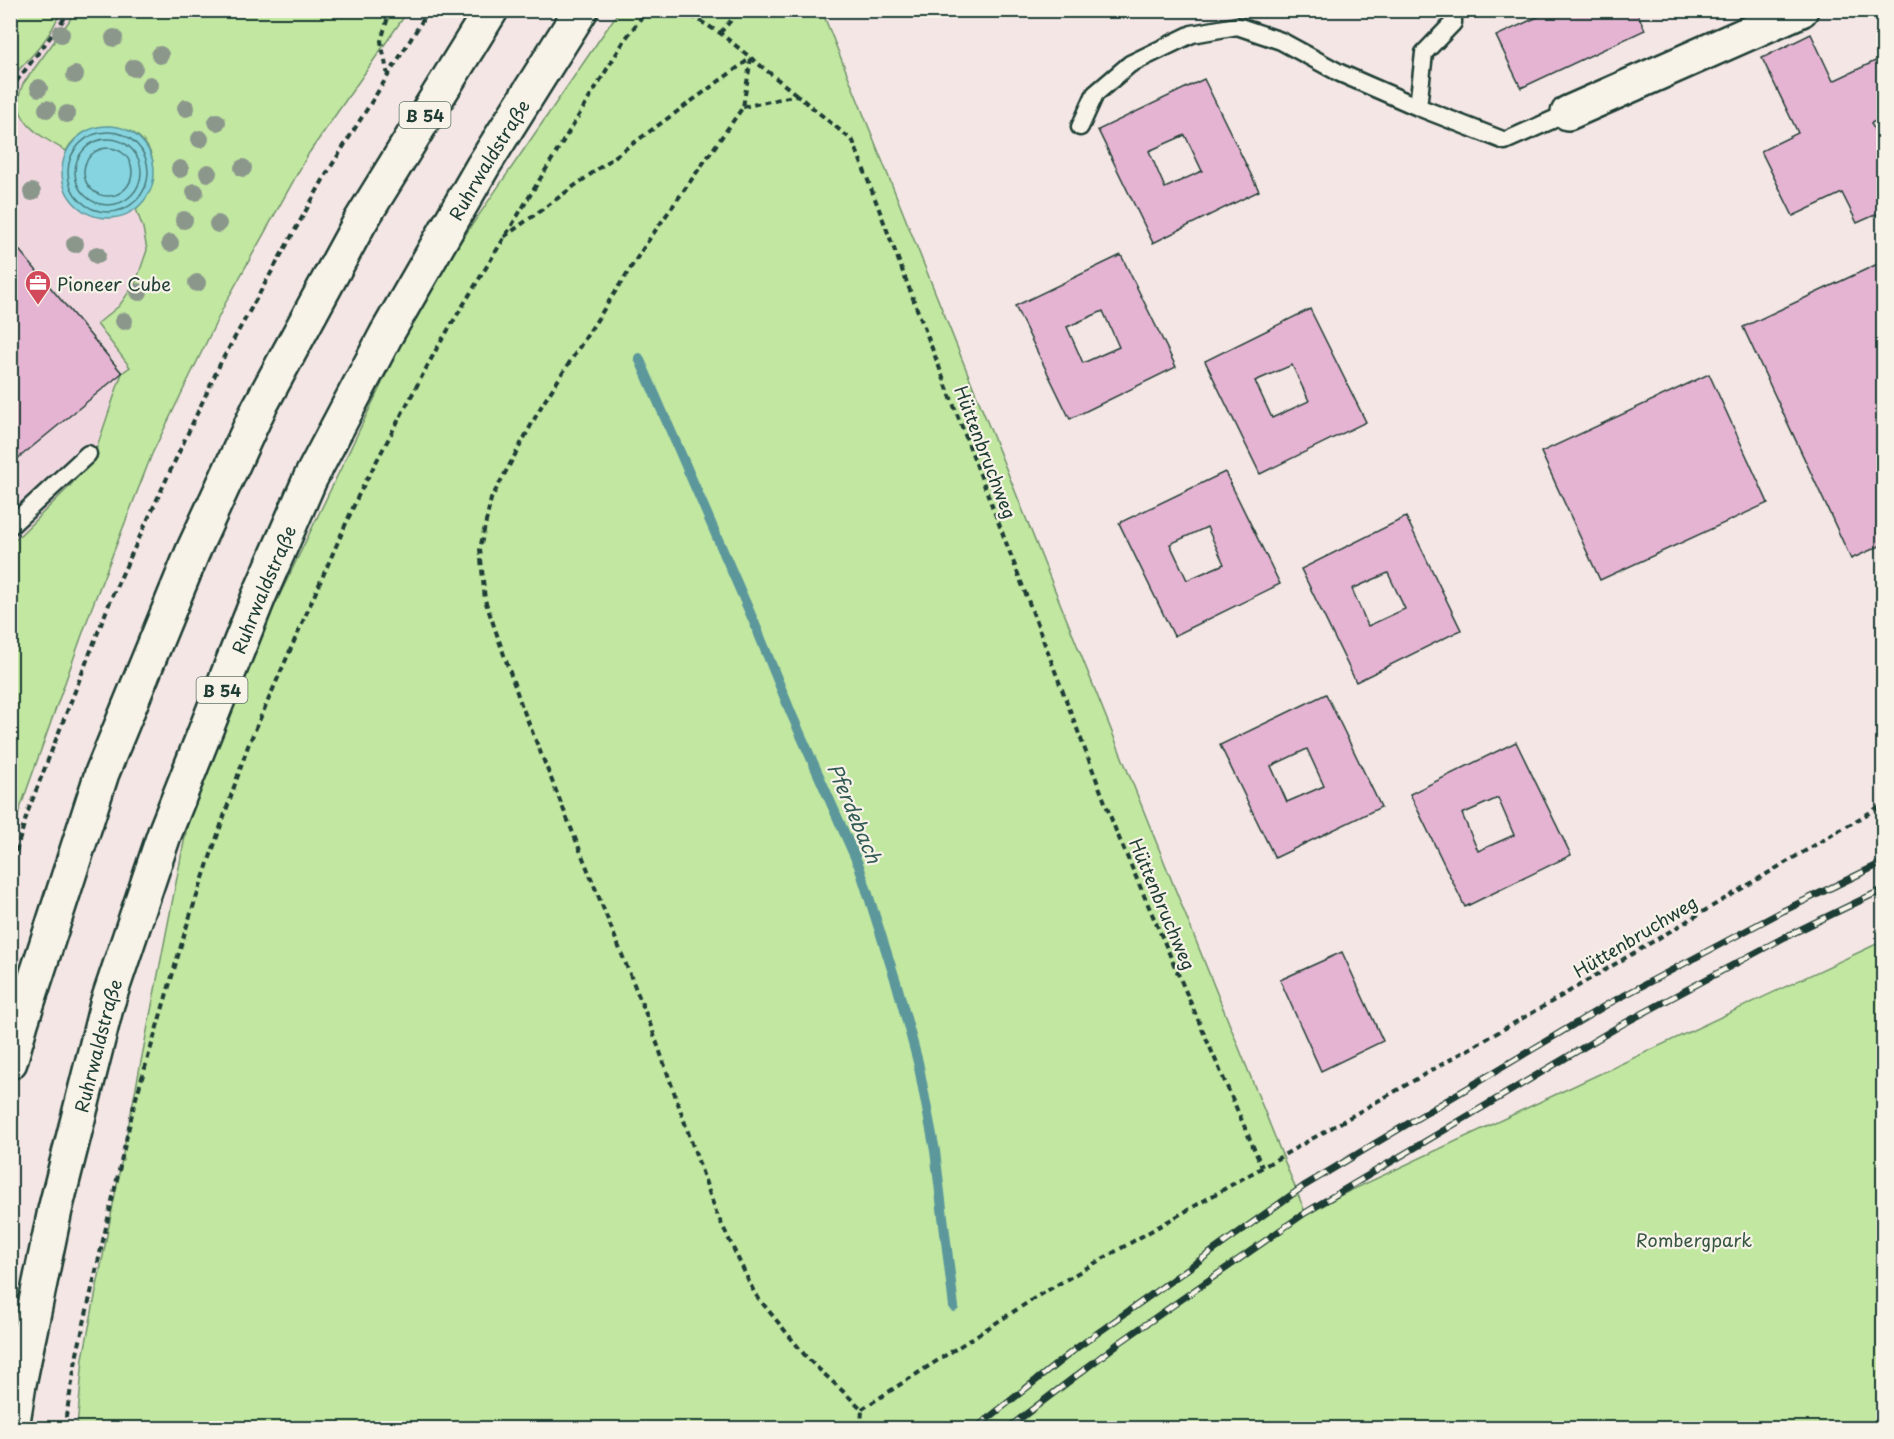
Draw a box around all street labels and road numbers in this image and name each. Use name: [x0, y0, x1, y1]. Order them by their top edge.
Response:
street label: Ruhrwaldstraße: [441, 94, 535, 225]
road number: B 54: [400, 102, 450, 128]
street label: Hüttenbruchweg: [948, 381, 1024, 523]
street label: Ruhrwaldstraße: [224, 521, 302, 658]
road number: B 54: [196, 677, 248, 703]
street label: Hüttenbruchweg: [1123, 834, 1203, 974]
street label: Hüttenbruchweg: [1568, 888, 1702, 984]
street label: Ruhrwaldstraße: [67, 975, 128, 1115]

